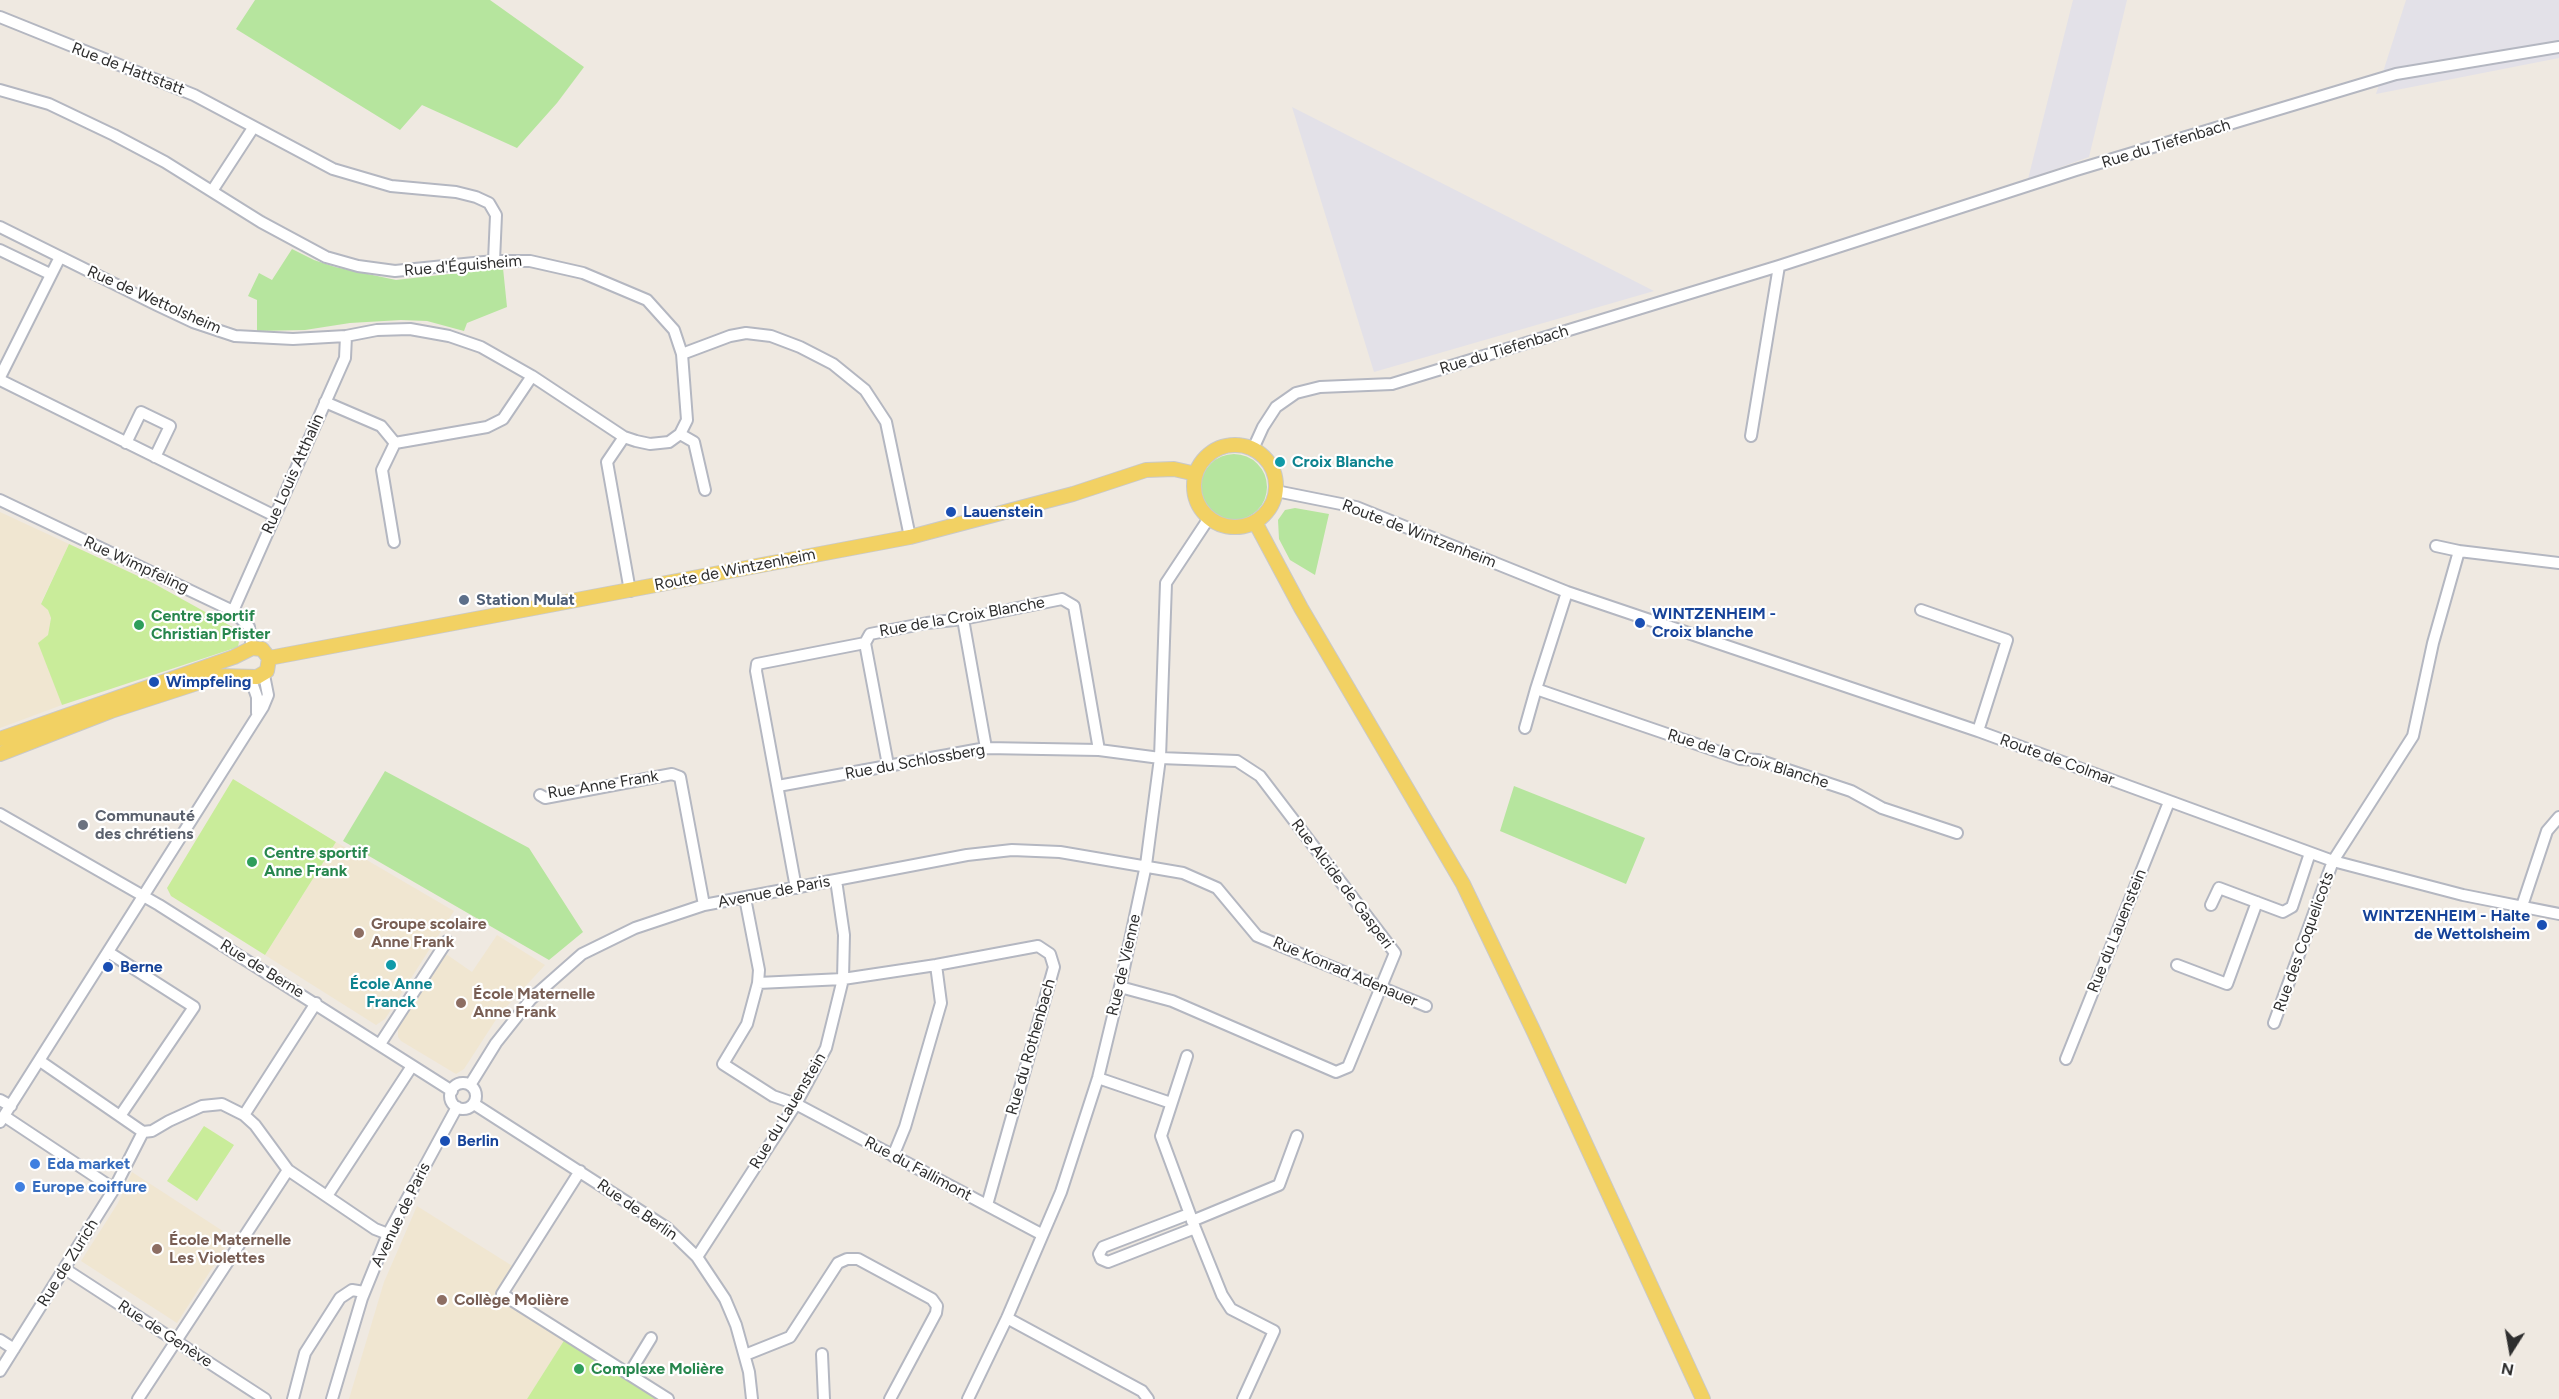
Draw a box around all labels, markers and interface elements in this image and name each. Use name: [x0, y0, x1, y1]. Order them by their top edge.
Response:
street label: Rue de Hattstatt: [69, 39, 187, 99]
street label: Rue du Tiefenbach: [2099, 115, 2233, 173]
street label: Rue d'Éguisheim: [403, 251, 523, 281]
street label: Rue de Wettolsheim: [84, 262, 224, 338]
street label: Rue du Tiefenbach: [1437, 321, 1571, 379]
street label: Rue Louis Atthalin: [258, 411, 328, 537]
place label: Croix Blanche: [1292, 452, 1394, 472]
marker: Croix Blanche: [1273, 455, 1287, 469]
street label: Route de Wintzenheim: [1339, 496, 1499, 572]
place label: Lauenstein: [963, 502, 1043, 522]
marker: Lauenstein: [944, 505, 958, 519]
street label: Rue Wimpfeling: [80, 532, 192, 598]
street label: Route de Wintzenheim: [653, 545, 817, 595]
place label: Station Mulat: [476, 590, 575, 610]
marker: Station Mulat: [457, 593, 471, 607]
street label: Rue de la Croix Blanche: [878, 593, 1046, 641]
place label: WINTZENHEIM - Croix blanche: [1652, 604, 1776, 642]
place label: Centre sportif Christian Pfister: [151, 606, 270, 644]
marker: WINTZENHEIM - Croix blanche: [1633, 616, 1647, 630]
marker: Centre sportif Christian Pfister: [132, 618, 146, 632]
place label: Wimpfeling: [166, 672, 251, 692]
marker: Wimpfeling: [147, 675, 161, 689]
street label: Rue de la Croix Blanche: [1665, 725, 1831, 793]
street label: Route de Colmar: [1997, 730, 2117, 790]
street label: Rue du Schlossberg: [843, 740, 987, 784]
street label: Rue Anne Frank: [546, 767, 660, 803]
place label: Communauté des chrétiens: [95, 806, 195, 844]
street label: Rue Alcide de Gasperi: [1287, 815, 1397, 953]
marker: Communauté des chrétiens: [76, 818, 90, 832]
place label: Centre sportif Anne Frank: [264, 843, 368, 881]
marker: Centre sportif Anne Frank: [245, 855, 259, 869]
street label: Rue du Lauenstein: [2083, 866, 2151, 996]
street label: Rue des Coquelicots: [2270, 869, 2338, 1015]
street label: Avenue de Paris: [716, 872, 832, 912]
place label: WINTZENHEIM - Halte de Wettolsheim: [2362, 906, 2530, 944]
street label: Rue de Vienne: [1103, 912, 1145, 1018]
place label: Groupe scolaire Anne Frank: [371, 914, 487, 952]
marker: WINTZENHEIM - Halte de Wettolsheim: [2535, 918, 2549, 932]
marker: Groupe scolaire Anne Frank: [352, 926, 366, 940]
street label: Rue Konrad Adenauer: [1270, 933, 1420, 1011]
street label: Rue de Berne: [217, 936, 307, 1002]
place label: Berne: [120, 957, 163, 977]
marker: École Anne Franck: [384, 958, 398, 972]
marker: Berne: [101, 960, 115, 974]
place label: École Anne Franck: [350, 974, 432, 1012]
street label: Rue du Rothenbach: [1002, 977, 1060, 1117]
place label: École Maternelle Anne Frank: [473, 984, 595, 1022]
marker: École Maternelle Anne Frank: [454, 996, 468, 1010]
street label: Rue du Lauenstein: [746, 1050, 830, 1172]
place label: Berlin: [457, 1131, 499, 1151]
street label: Rue du Fallimont: [861, 1133, 975, 1205]
marker: Berlin: [438, 1134, 452, 1148]
place label: Eda market: [47, 1154, 130, 1174]
marker: Eda market: [28, 1157, 42, 1171]
street label: Avenue de Paris: [367, 1160, 435, 1270]
street label: Rue de Berlin: [593, 1175, 681, 1245]
place label: Europe coiffure: [32, 1177, 147, 1197]
marker: Europe coiffure: [13, 1180, 27, 1194]
street label: Rue de Zurich: [33, 1216, 103, 1310]
place label: École Maternelle Les Violettes: [169, 1230, 291, 1268]
marker: École Maternelle Les Violettes: [150, 1242, 164, 1256]
place label: Collège Molière: [454, 1290, 569, 1310]
marker: Collège Molière: [435, 1293, 449, 1307]
street label: Rue de Genève: [114, 1296, 216, 1372]
north arrow: [2481, 1321, 2541, 1381]
place label: Complexe Molière: [591, 1359, 724, 1379]
text: N: [2500, 1359, 2515, 1380]
marker: Complexe Molière: [572, 1362, 586, 1376]

